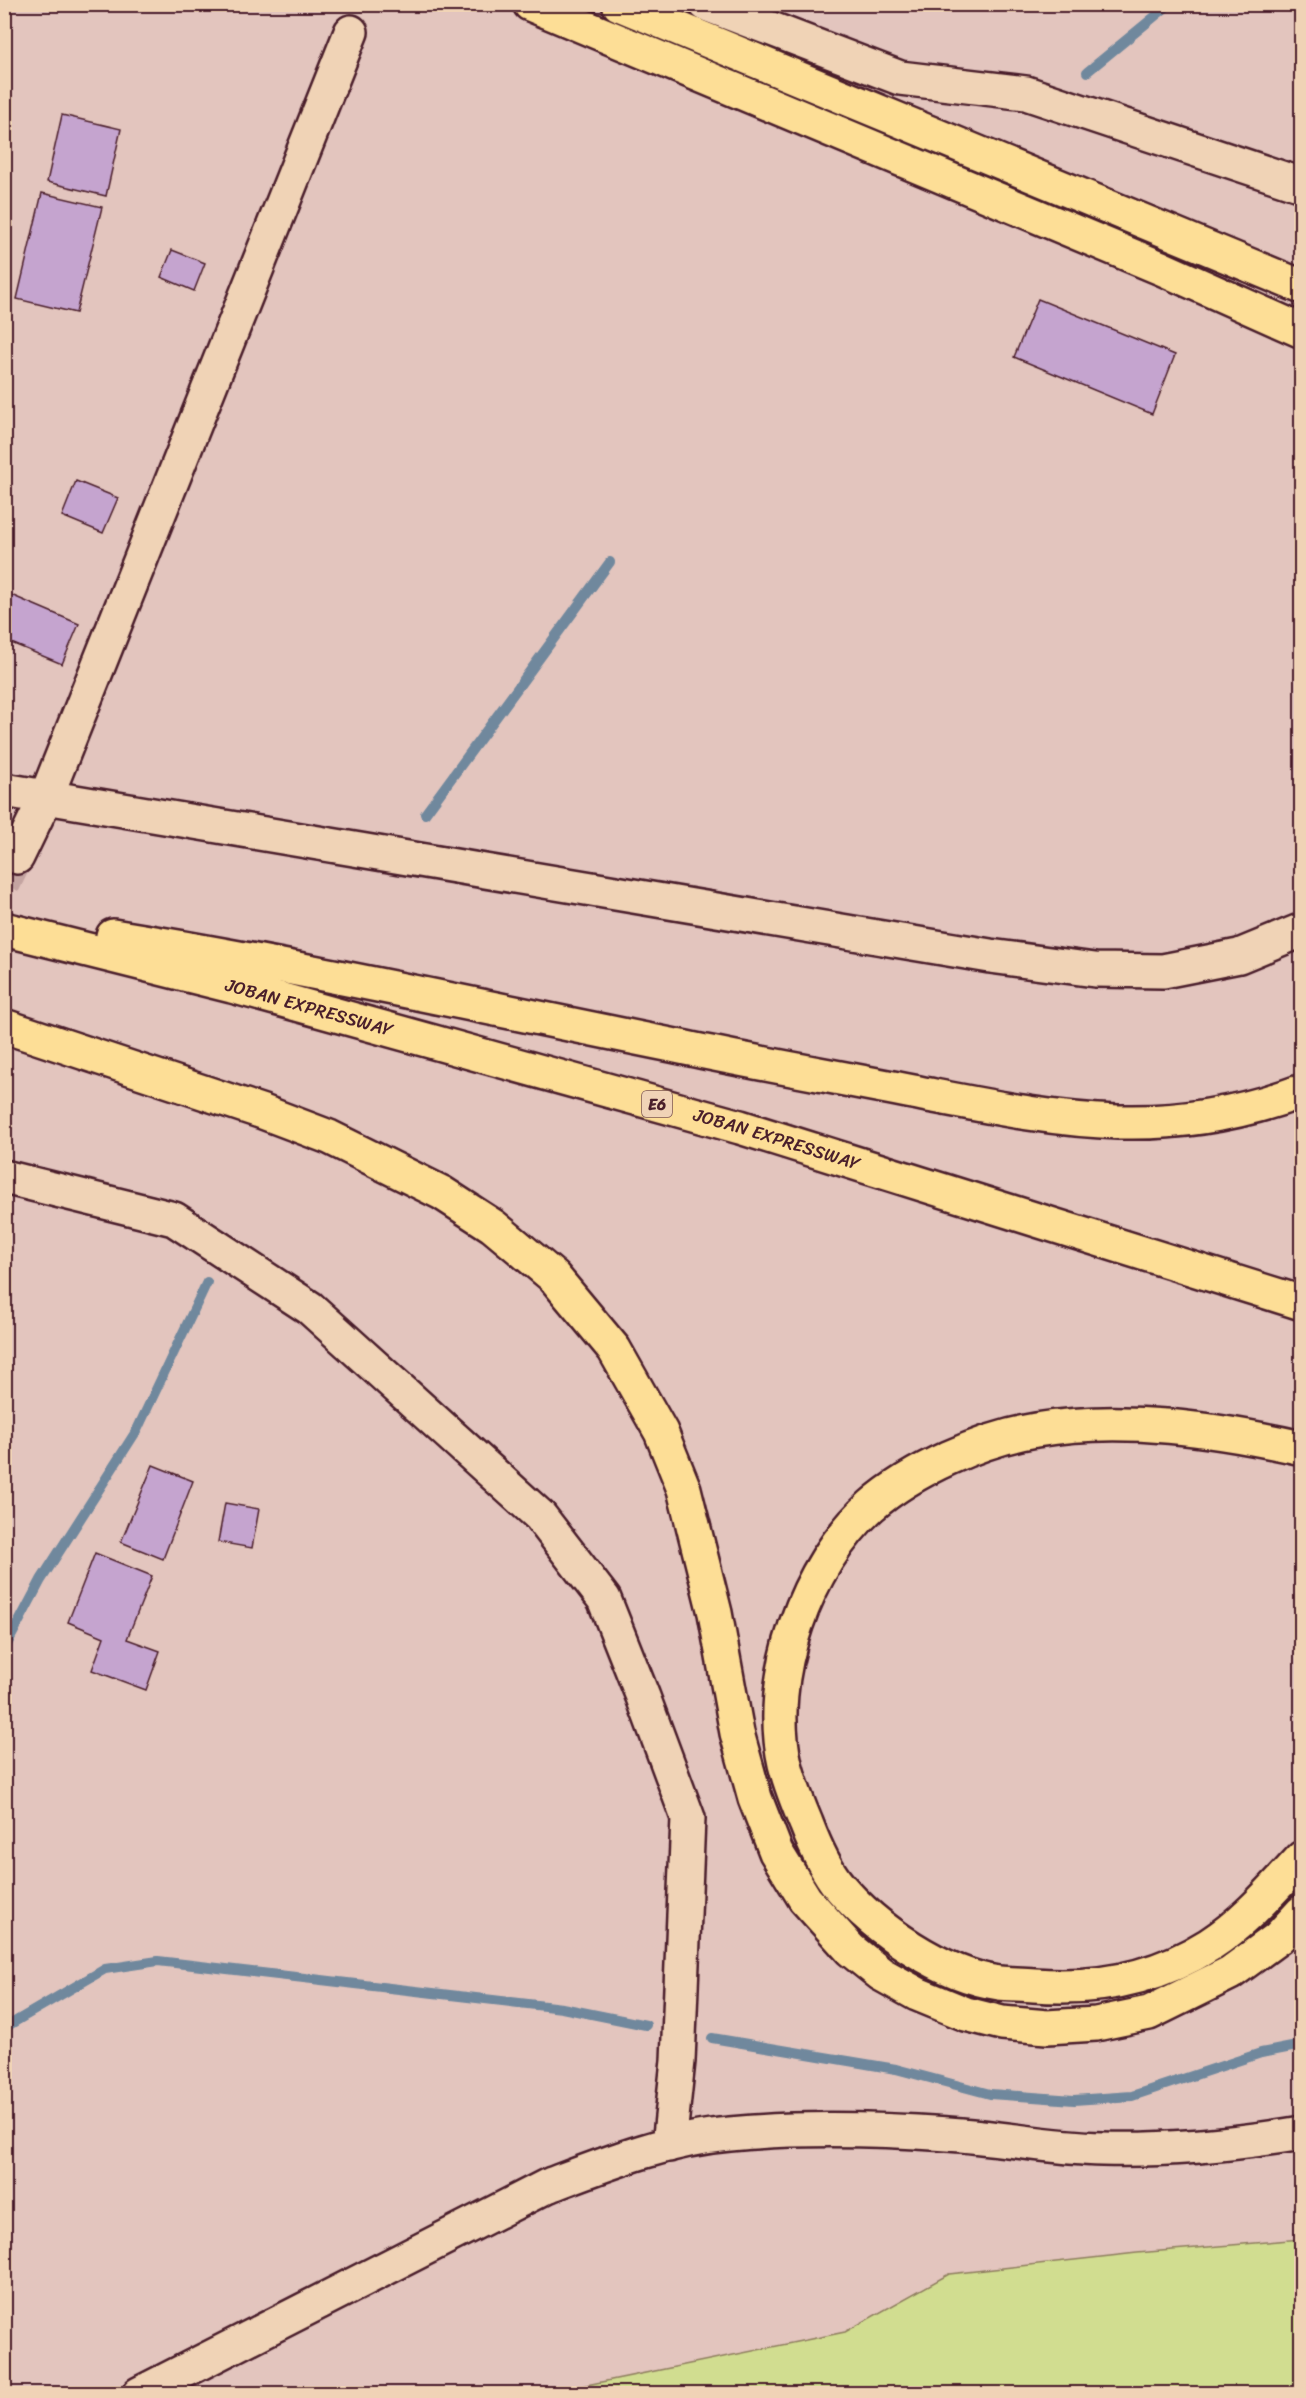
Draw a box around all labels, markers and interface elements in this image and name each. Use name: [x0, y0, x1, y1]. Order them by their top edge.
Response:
street label: JOBAN EXPRESSWAY: [221, 969, 397, 1046]
road number: E6: [642, 1091, 672, 1117]
street label: JOBAN EXPRESSWAY: [689, 1099, 865, 1180]

